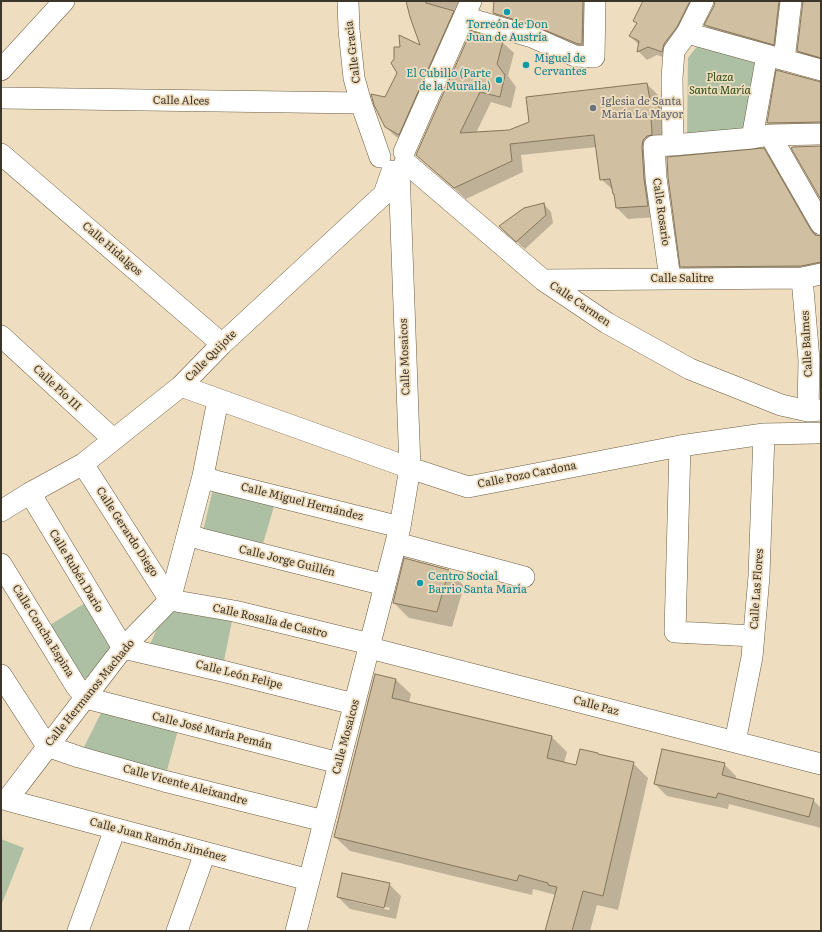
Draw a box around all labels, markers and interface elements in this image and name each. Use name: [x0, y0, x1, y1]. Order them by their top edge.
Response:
marker: Torreón de Don Juan de Austría: [502, 7, 512, 17]
place label: Torreón de Don Juan de Austría: [466, 18, 548, 44]
street label: Calle Gracia: [343, 20, 363, 84]
place label: Miguel de Cervantes: [534, 52, 587, 78]
marker: Miguel de Cervantes: [521, 60, 531, 70]
place label: El Cubillo (Parte de la Muralla): [406, 67, 491, 93]
park label: Plaza Santa María: [689, 71, 751, 97]
marker: El Cubillo (Parte de la Muralla): [494, 75, 504, 85]
street label: Calle Alces: [153, 94, 209, 108]
place label: Iglesia de Santa María La Mayor: [601, 95, 683, 121]
marker: Iglesia de Santa María La Mayor: [588, 103, 598, 113]
street label: Calle Rosario: [650, 177, 672, 247]
street label: Calle Hidalgos: [79, 219, 145, 279]
street label: Calle Salitre: [650, 272, 714, 286]
street label: Calle Carmen: [547, 279, 613, 329]
street label: Calle Balmes: [799, 310, 815, 378]
street label: Calle Mosaicos: [397, 318, 413, 396]
street label: Calle Quijote: [182, 327, 240, 385]
street label: Calle Pío III: [30, 362, 84, 414]
street label: Calle Pozo Cardona: [476, 459, 578, 491]
street label: Calle Miguel Hernández: [239, 480, 365, 524]
street label: Calle Gerardo Diego: [93, 485, 161, 579]
street label: Calle Rubén Darío: [46, 527, 106, 615]
street label: Calle Jorge Guillén: [237, 543, 337, 579]
street label: Calle Las Flores: [748, 548, 766, 630]
place label: Centro Social Barrio Santa María: [428, 570, 527, 596]
marker: Centro Social Barrio Santa María: [415, 578, 425, 588]
street label: Calle Concha Espina: [9, 582, 77, 680]
street label: Calle Rosalía de Castro: [211, 601, 329, 641]
street label: Calle Hermanos Machado: [43, 637, 137, 749]
street label: Calle León Felipe: [194, 658, 284, 692]
street label: Calle Paz: [572, 694, 620, 718]
street label: Calle Mosaicos: [330, 698, 362, 776]
street label: Calle José María Pemán: [151, 710, 273, 752]
street label: Calle Vicente Aleixandre: [121, 762, 249, 808]
street label: Calle Juan Ramón Jiménez: [88, 815, 228, 865]

